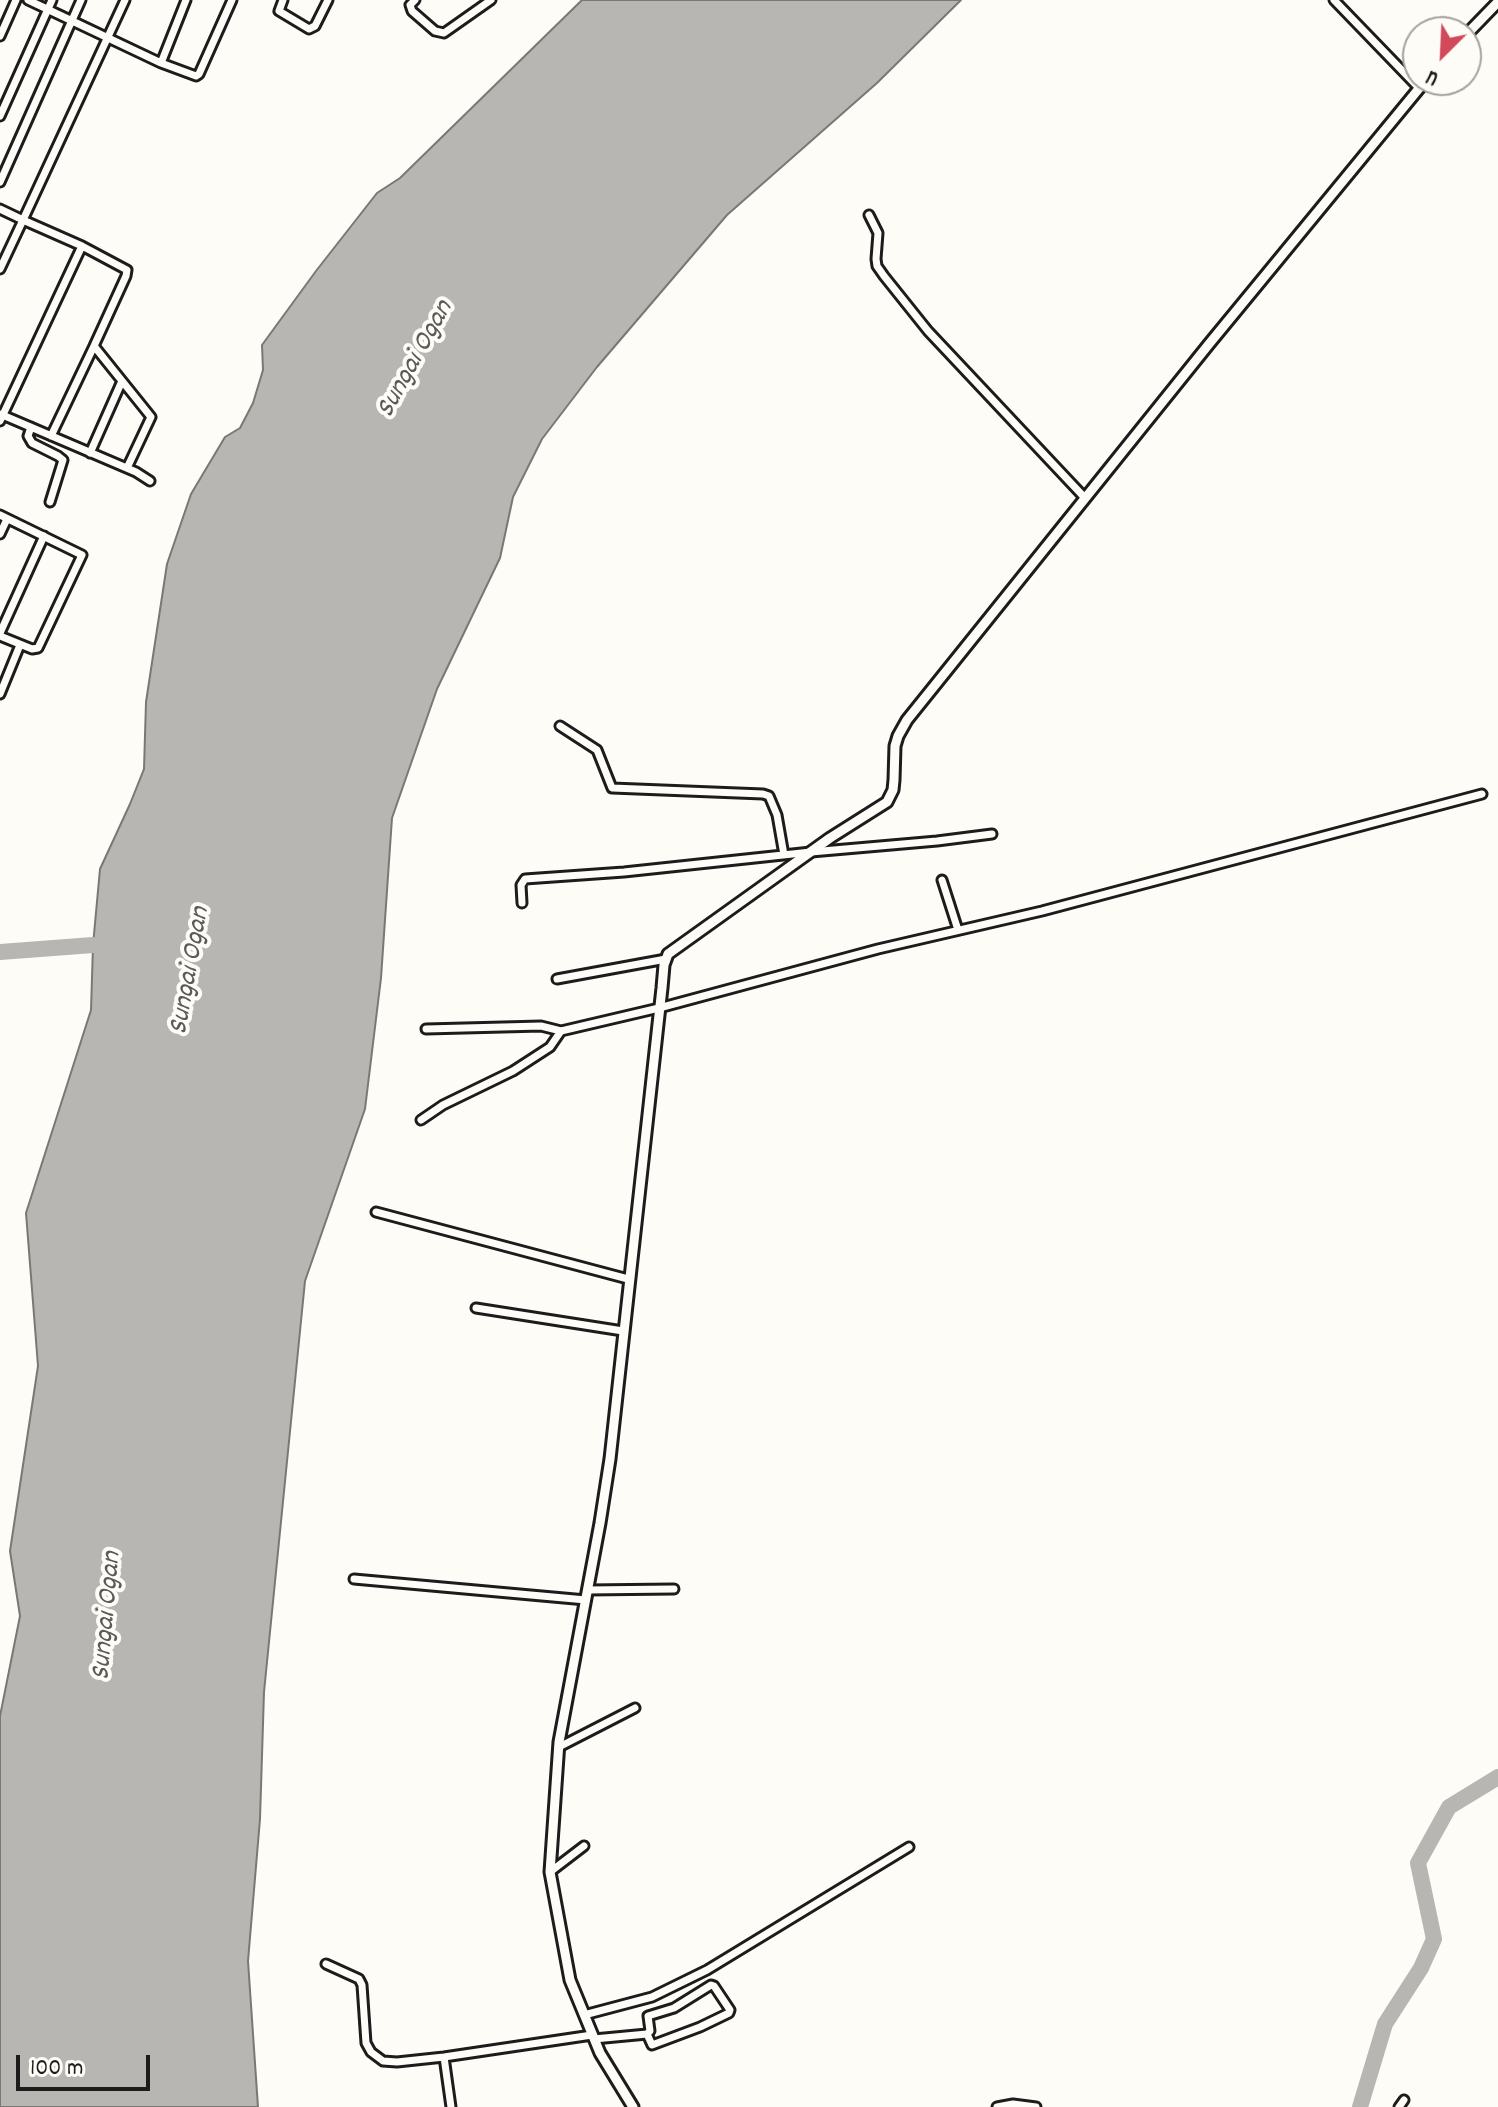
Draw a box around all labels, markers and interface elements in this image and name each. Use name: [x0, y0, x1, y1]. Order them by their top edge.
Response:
north arrow: [1402, 16, 1482, 96]
text: U: [1422, 60, 1444, 93]
water label: Sungai Ogan: [371, 296, 463, 424]
water label: Sungai Ogan: [164, 905, 220, 1037]
water label: Sungai Ogan: [87, 1550, 131, 1682]
scale bar: [20, 2039, 154, 2089]
text: 100 m: [30, 2052, 83, 2086]

